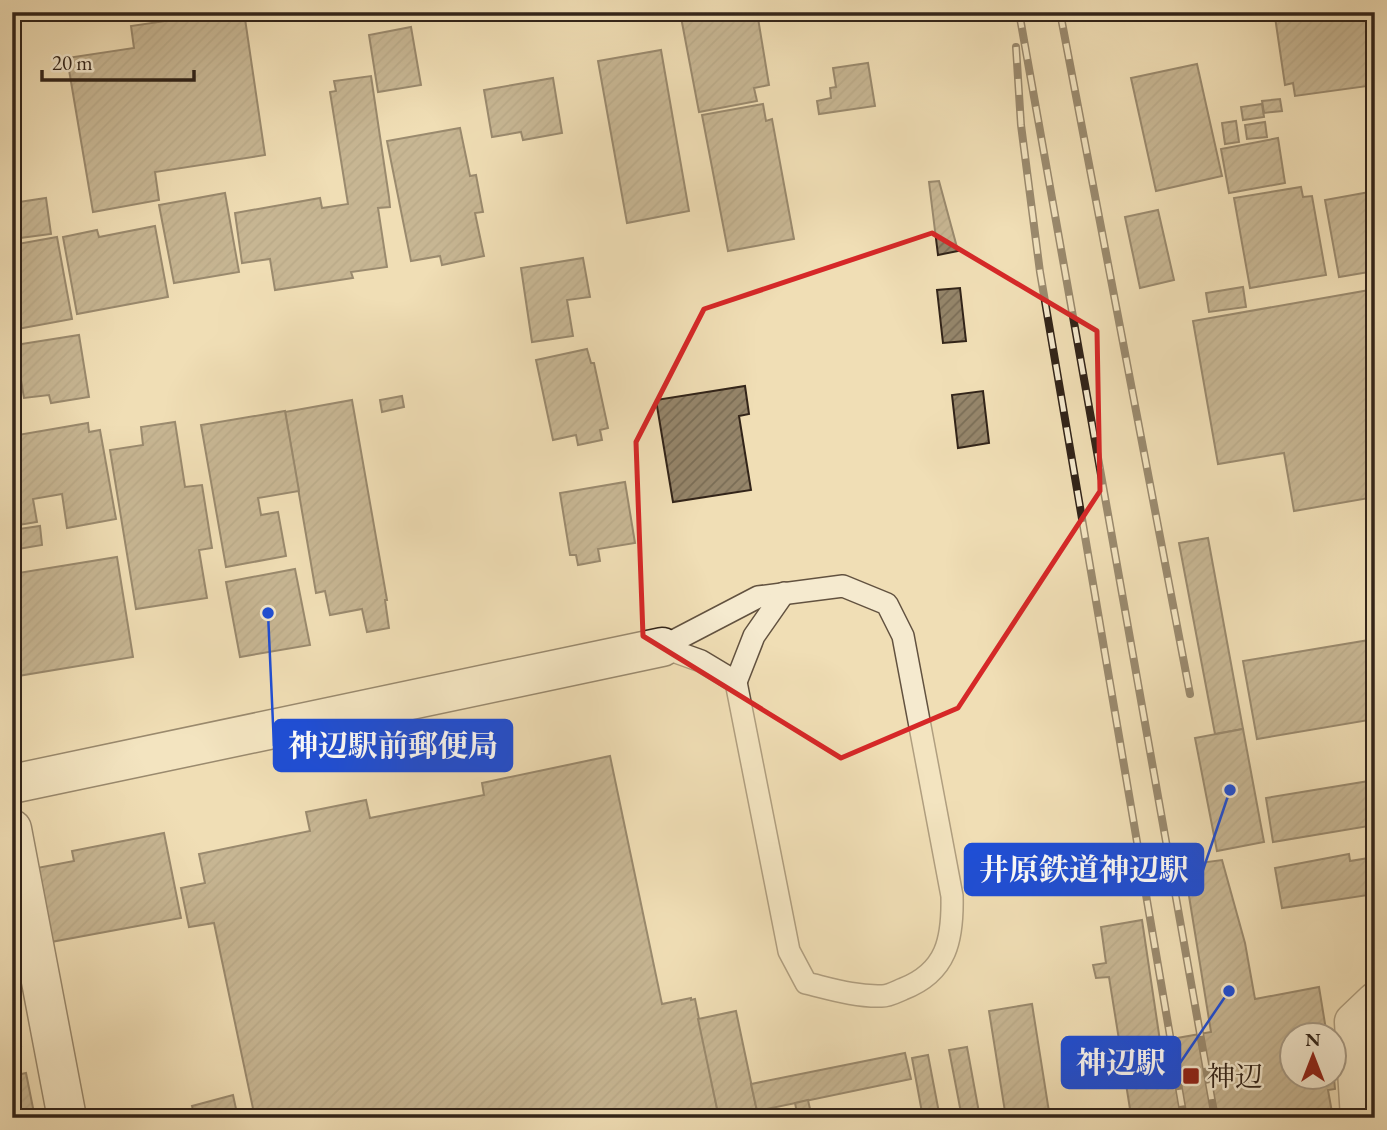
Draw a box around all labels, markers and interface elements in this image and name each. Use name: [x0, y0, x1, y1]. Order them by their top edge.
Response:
scale bar: [42, 38, 194, 82]
text: 20 m: [52, 49, 93, 76]
callout: 神辺駅前郵便局: [274, 720, 512, 771]
text: 神辺駅前郵便局: [288, 726, 498, 765]
callout: 井原鉄道神辺駅: [965, 844, 1203, 895]
text: 井原鉄道神辺駅: [979, 850, 1189, 889]
north arrow: [1278, 1021, 1348, 1092]
text: N: [1305, 1027, 1321, 1052]
callout: 神辺駅: [1062, 1037, 1180, 1088]
text: 神辺駅: [1076, 1043, 1166, 1082]
place label: 神辺: [1207, 1058, 1263, 1094]
marker: 神辺: [1181, 1066, 1201, 1086]

